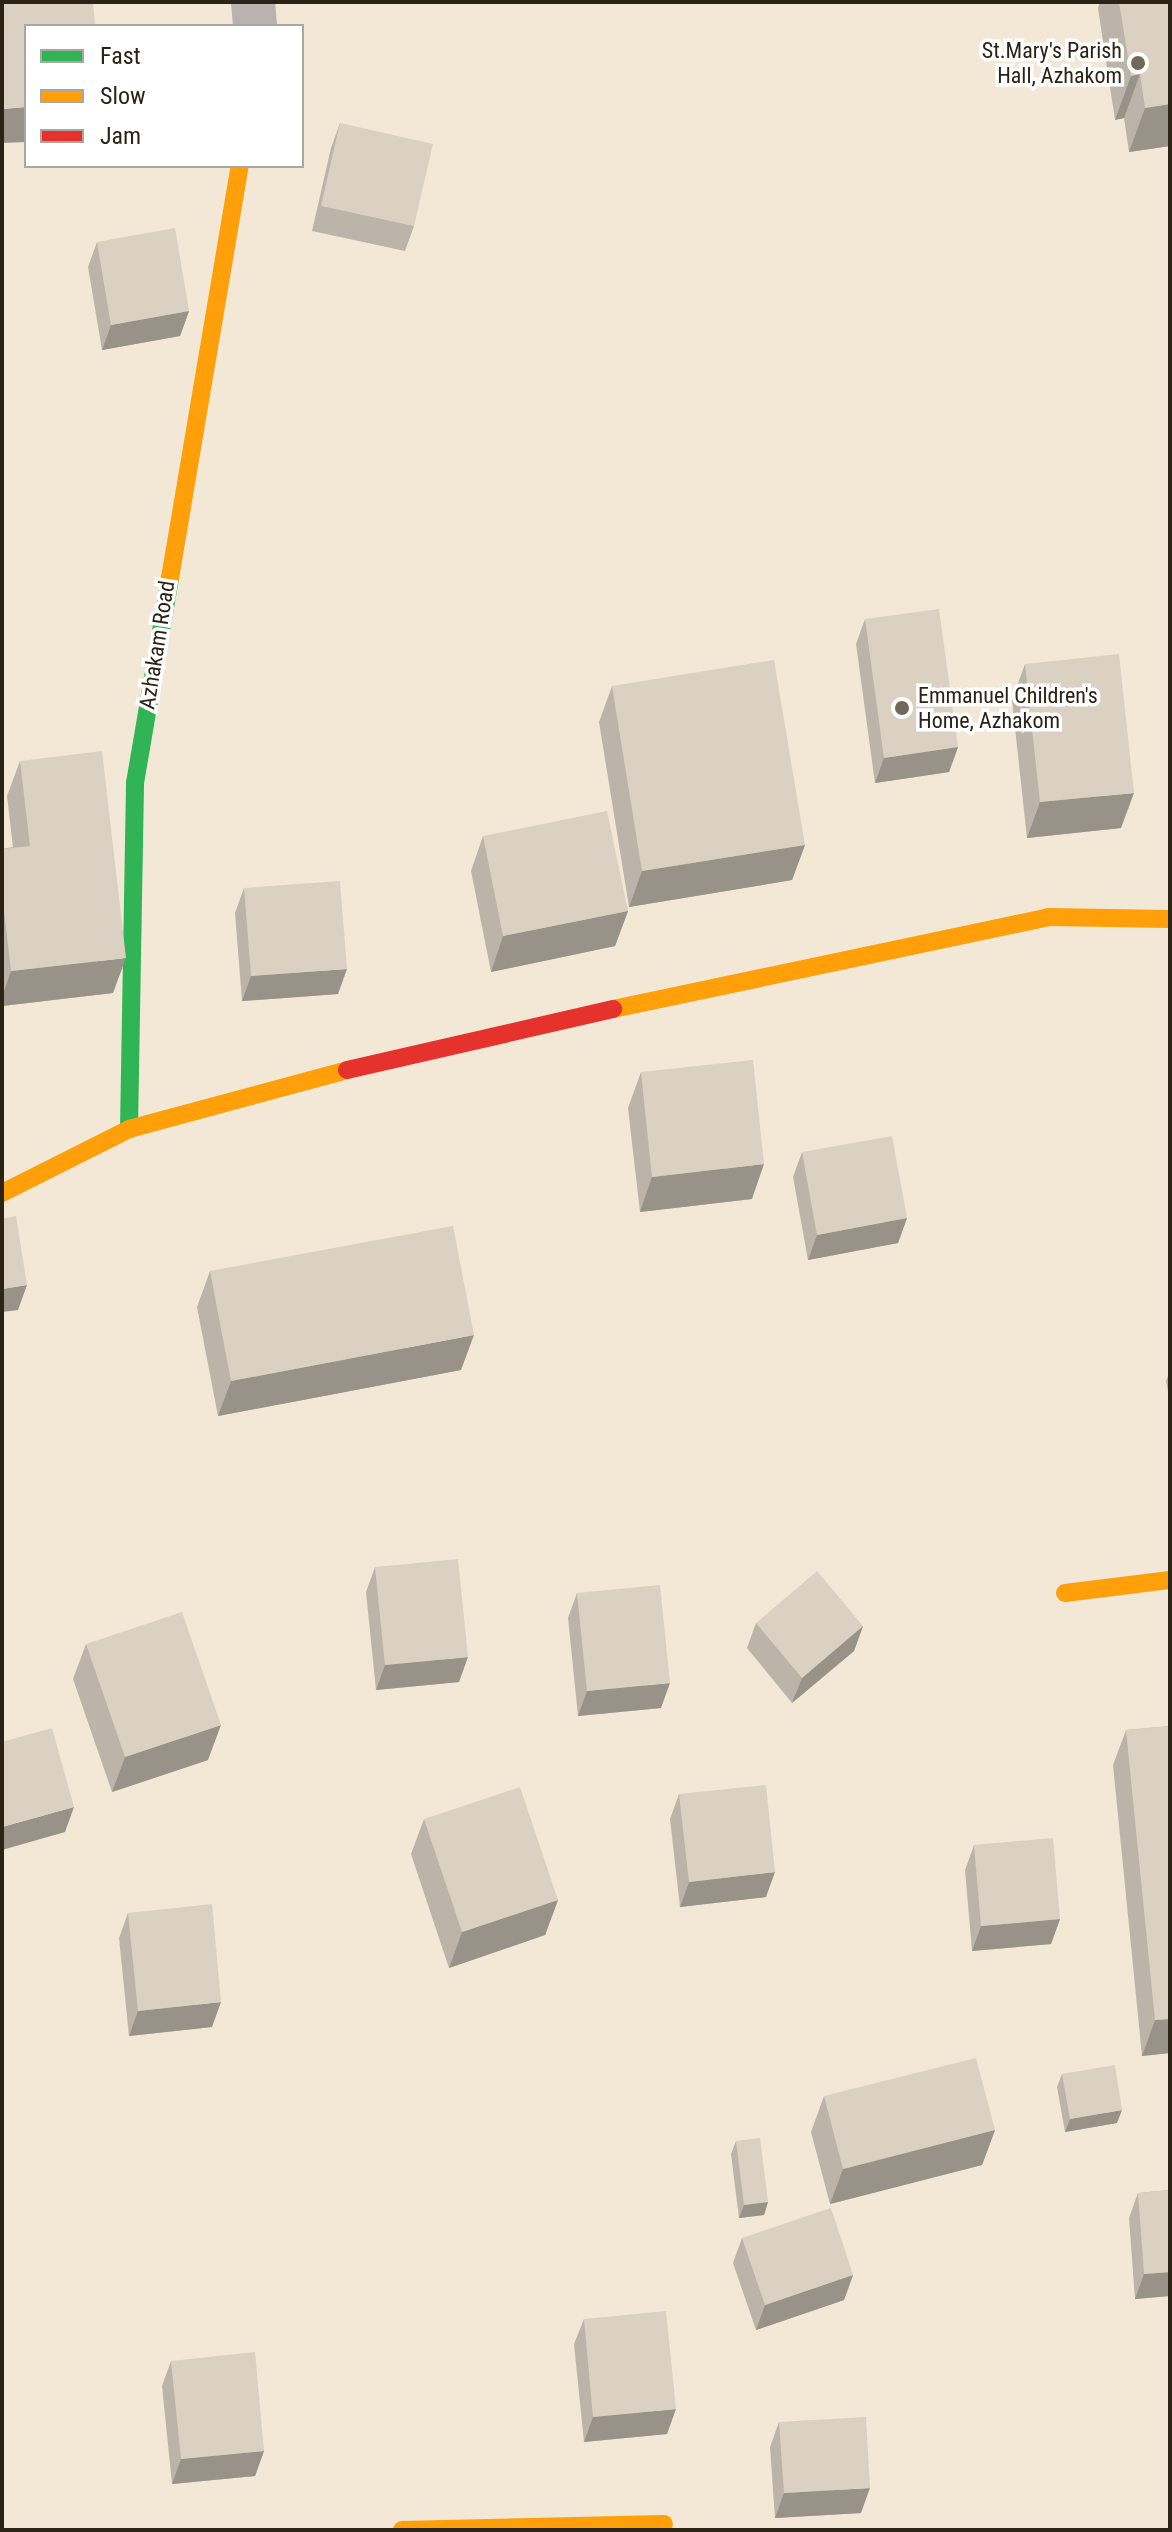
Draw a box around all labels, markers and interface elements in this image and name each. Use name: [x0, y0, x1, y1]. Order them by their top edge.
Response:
legend: [24, 24, 304, 168]
place label: St.Mary's Parish Hall, Azhakom: [982, 37, 1122, 88]
text: Fast: [100, 42, 141, 70]
marker: St.Mary's Parish Hall, Azhakom: [1129, 54, 1147, 72]
text: Slow: [100, 82, 146, 110]
text: Jam: [100, 122, 141, 150]
street label: Azhakam Road: [134, 579, 180, 711]
place label: Emmanuel Children's Home, Azhakom: [918, 682, 1098, 734]
marker: Emmanuel Children's Home, Azhakom: [893, 699, 911, 717]

